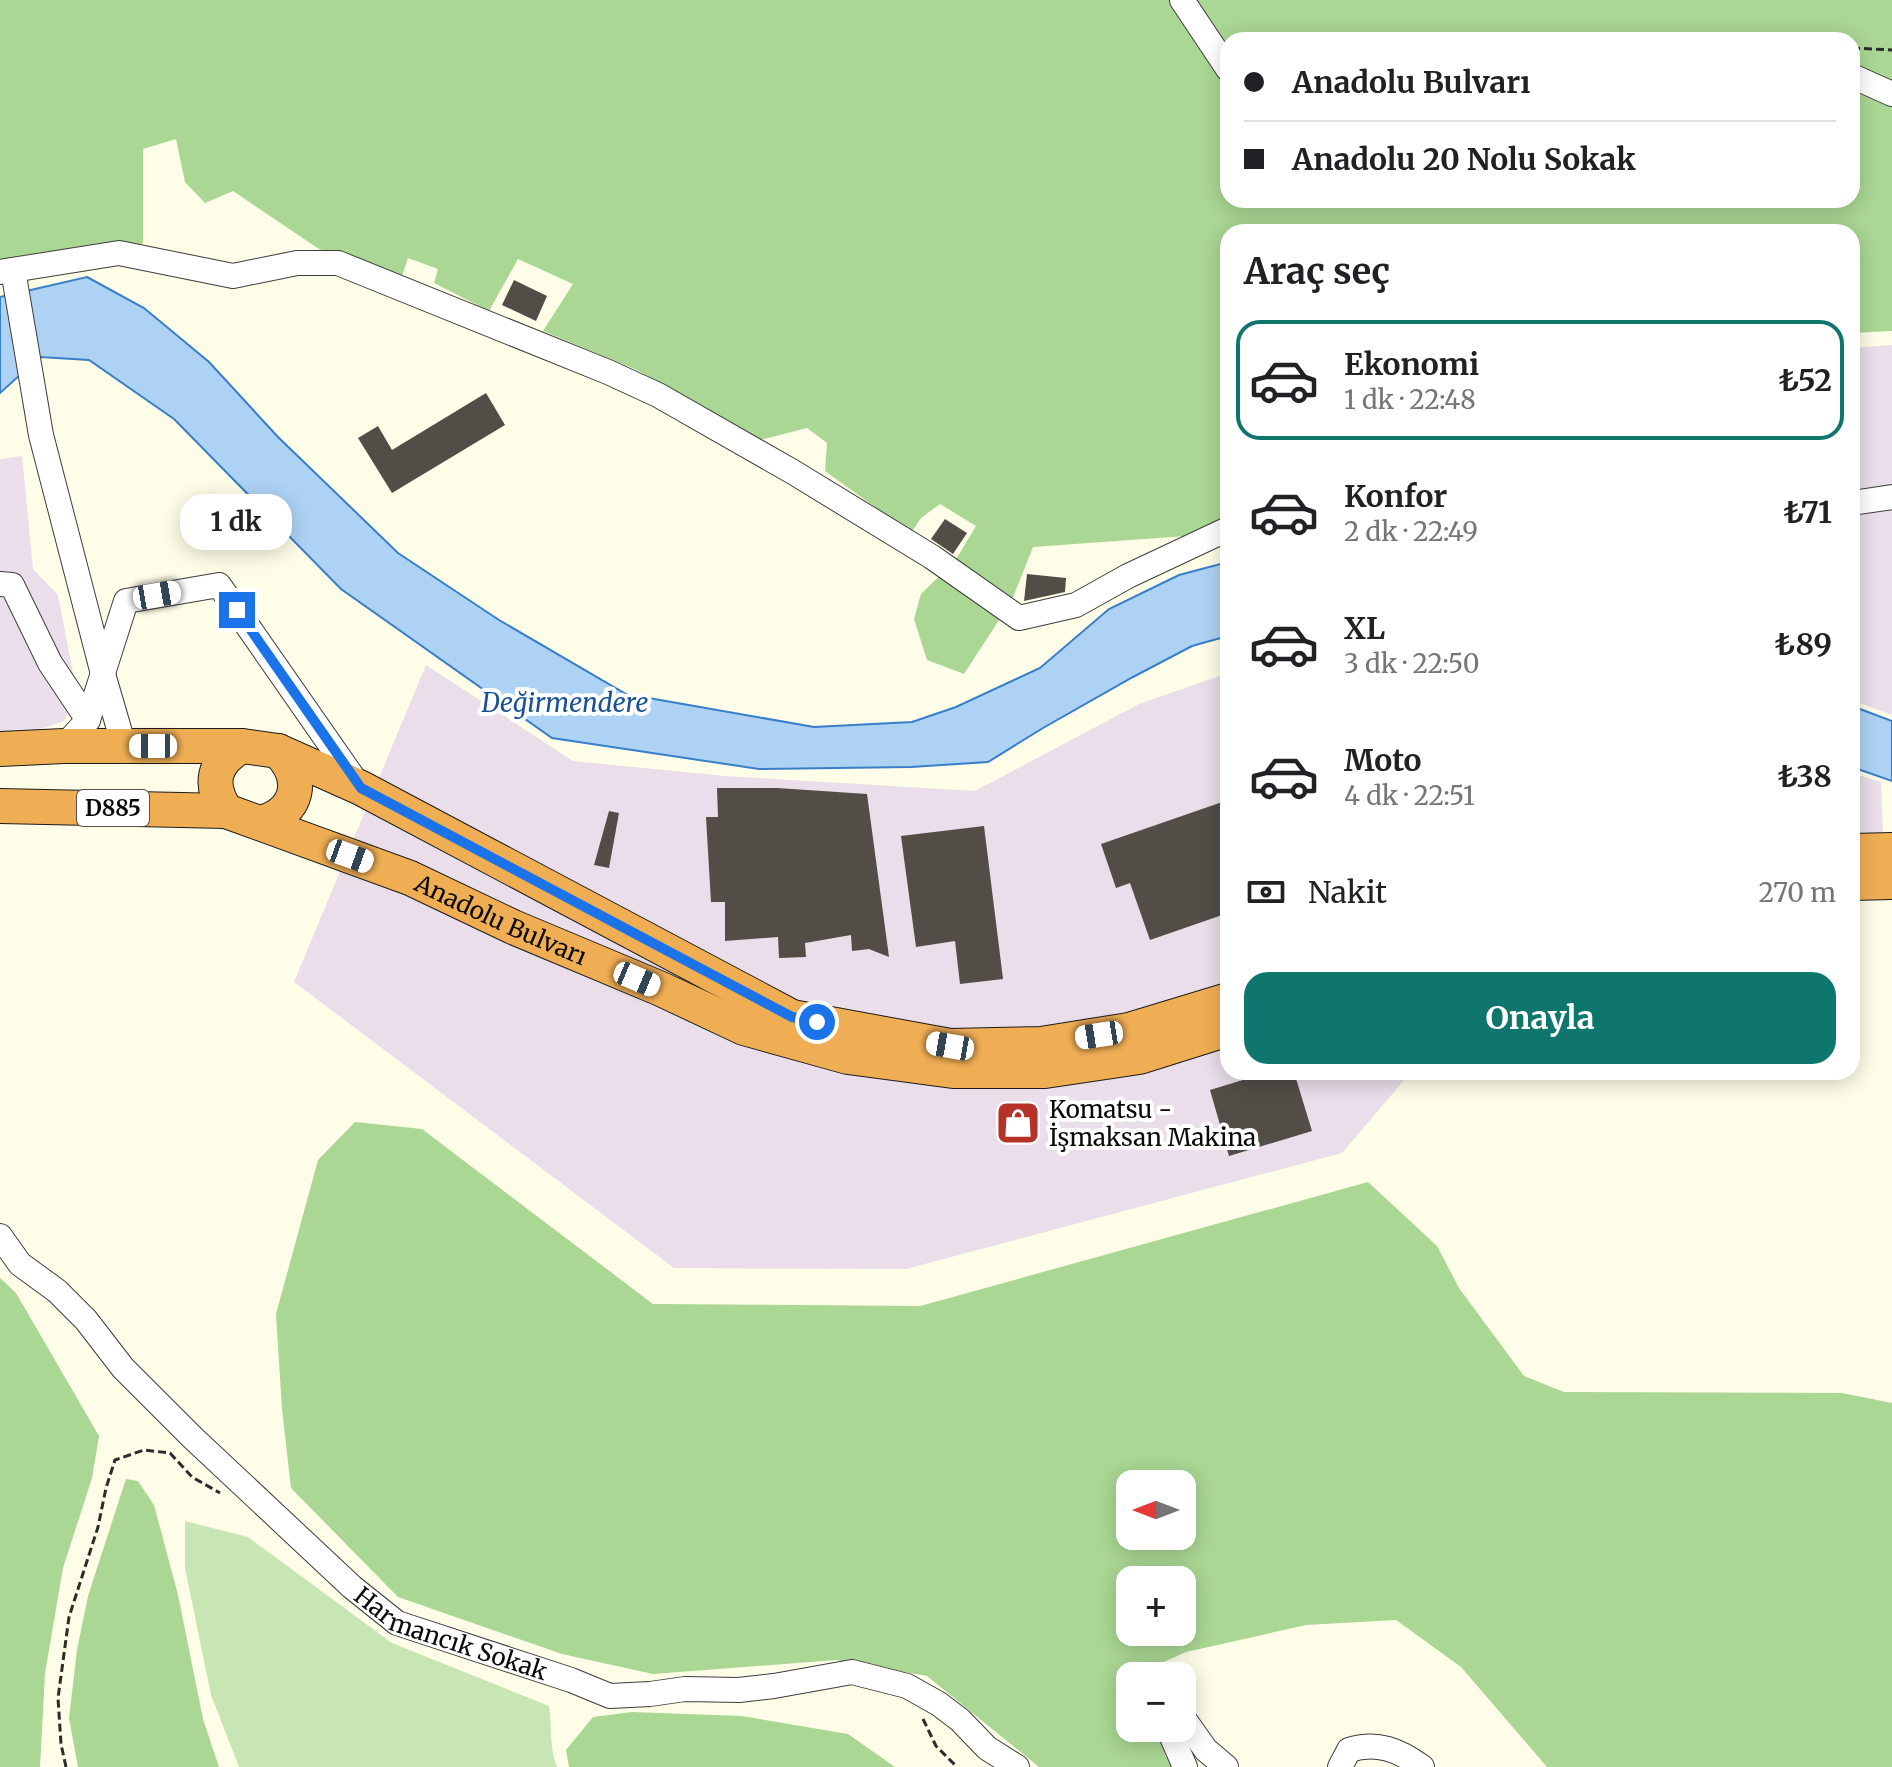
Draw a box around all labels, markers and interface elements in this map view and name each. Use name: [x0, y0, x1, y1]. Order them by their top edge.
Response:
text: Anadolu Bulvarı: [1292, 63, 1530, 101]
text: Anadolu 20 Nolu Sokak: [1292, 140, 1636, 178]
text: Araç seç: [1244, 249, 1390, 294]
icon: car: [1248, 344, 1320, 416]
text: Ekonomi: [1344, 345, 1479, 383]
text: ₺52: [1778, 361, 1832, 399]
text: 1 dk · 22:48: [1344, 383, 1476, 416]
icon: car: [1248, 476, 1320, 548]
text: Konfor: [1344, 477, 1447, 515]
text: ₺71: [1783, 493, 1832, 531]
callout: 1 dk: [181, 494, 293, 550]
text: 1 dk: [210, 505, 262, 538]
text: 2 dk · 22:49: [1344, 515, 1478, 548]
car: [131, 579, 183, 611]
route end: [219, 592, 255, 628]
icon: car: [1248, 608, 1320, 680]
text: XL: [1344, 609, 1385, 647]
text: ₺89: [1775, 625, 1832, 663]
text: 3 dk · 22:50: [1344, 647, 1480, 680]
water label: Değirmendere: [480, 686, 649, 719]
car: [129, 734, 177, 758]
icon: car: [1248, 740, 1320, 812]
text: Moto: [1344, 741, 1422, 779]
text: ₺38: [1777, 757, 1832, 795]
text: 4 dk · 22:51: [1344, 779, 1475, 812]
road number: D885: [77, 790, 149, 826]
car: [323, 837, 377, 875]
street label: Anadolu Bulvarı: [409, 867, 592, 972]
icon: cash: [1244, 870, 1288, 914]
text: Nakit: [1308, 873, 1387, 911]
text: 270 m: [1759, 876, 1836, 909]
car: [610, 959, 664, 999]
button: Onayla: [1244, 972, 1836, 1064]
route start: [799, 1004, 835, 1040]
car: [1073, 1019, 1125, 1051]
car: [924, 1030, 976, 1062]
place label: Komatsu - İşmaksan Makina: [1049, 1094, 1256, 1153]
shop icon: Komatsu - İşmaksan Makina: [994, 1099, 1042, 1147]
north arrow: [1116, 1470, 1196, 1550]
map controls: [1116, 1470, 1196, 1742]
button: +: [1116, 1566, 1196, 1646]
street label: Harmancık Sokak: [348, 1580, 552, 1687]
button: −: [1116, 1662, 1196, 1742]

